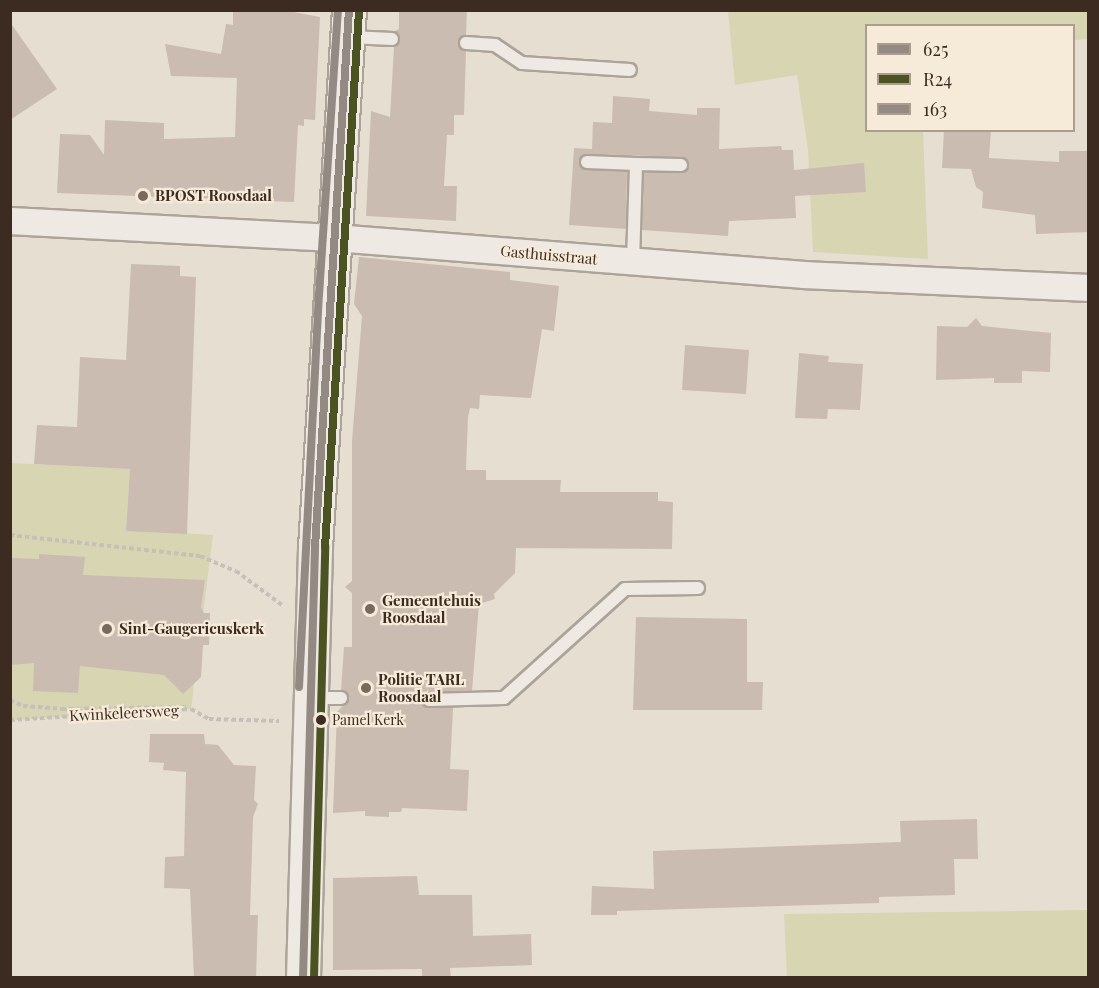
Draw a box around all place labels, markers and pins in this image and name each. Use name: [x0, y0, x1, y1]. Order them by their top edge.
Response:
place label: BPOST Roosdaal: [155, 187, 272, 205]
marker: BPOST Roosdaal: [136, 189, 150, 203]
place label: Gemeentehuis Roosdaal: [382, 591, 481, 626]
marker: Gemeentehuis Roosdaal: [363, 602, 377, 616]
place label: Sint-Gaugericuskerk: [119, 620, 264, 638]
marker: Sint-Gaugericuskerk: [100, 622, 114, 636]
place label: Politie TARL Roosdaal: [378, 670, 465, 705]
marker: Politie TARL Roosdaal: [359, 681, 373, 695]
place label: Pamel Kerk: [332, 712, 404, 728]
marker: Pamel Kerk: [315, 714, 327, 726]

